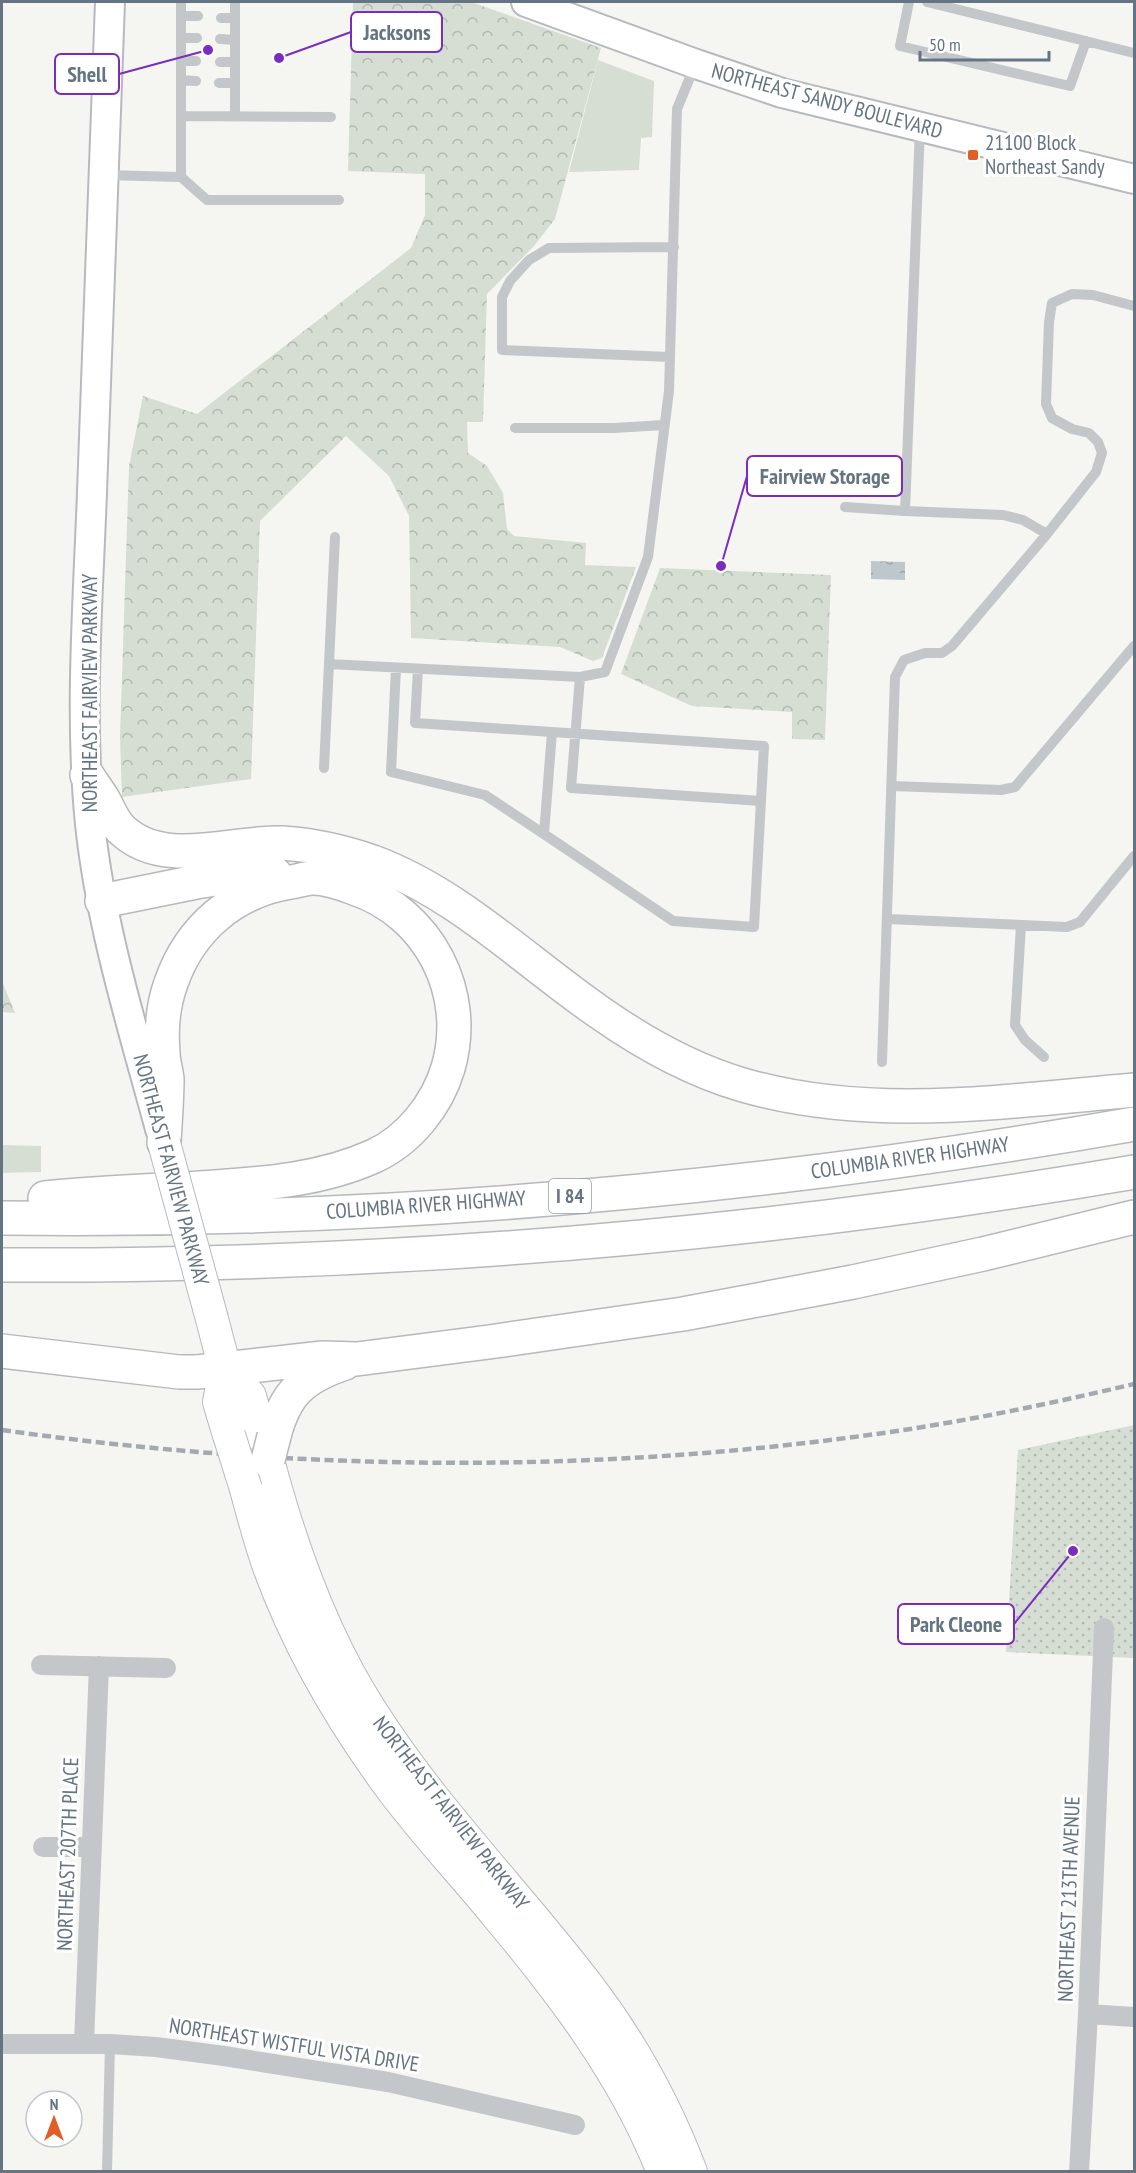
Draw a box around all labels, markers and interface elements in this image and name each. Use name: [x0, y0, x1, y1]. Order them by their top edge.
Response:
callout: Jacksons: [351, 12, 442, 52]
text: Jacksons: [362, 18, 431, 46]
scale bar: [920, 24, 1049, 62]
text: 50 m: [929, 33, 961, 56]
callout: Shell: [55, 54, 119, 94]
street label: NORTHEAST SANDY BOULEVARD: [709, 57, 945, 144]
text: Shell: [67, 60, 107, 88]
place label: 21100 Block Northeast Sandy: [985, 129, 1105, 180]
marker: 21100 Block Northeast Sandy: [966, 148, 980, 162]
callout: Fairview Storage: [747, 456, 902, 496]
text: Fairview Storage: [760, 462, 890, 490]
street label: NORTHEAST FAIRVIEW PARKWAY: [76, 573, 103, 812]
street label: NORTHEAST FAIRVIEW PARKWAY: [128, 1051, 216, 1289]
street label: COLUMBIA RIVER HIGHWAY: [809, 1130, 1011, 1185]
road number: I 84: [549, 1179, 591, 1213]
street label: COLUMBIA RIVER HIGHWAY: [325, 1184, 527, 1225]
callout: Park Cleone: [898, 1604, 1014, 1644]
text: Park Cleone: [910, 1610, 1002, 1638]
street label: NORTHEAST FAIRVIEW PARKWAY: [367, 1710, 536, 1915]
street label: NORTHEAST 207TH PLACE: [51, 1757, 84, 1951]
street label: NORTHEAST 213TH AVENUE: [1051, 1796, 1086, 2002]
street label: NORTHEAST WISTFUL VISTA DRIVE: [167, 2011, 421, 2078]
north arrow: [24, 2089, 84, 2149]
text: N: [50, 2094, 58, 2114]

